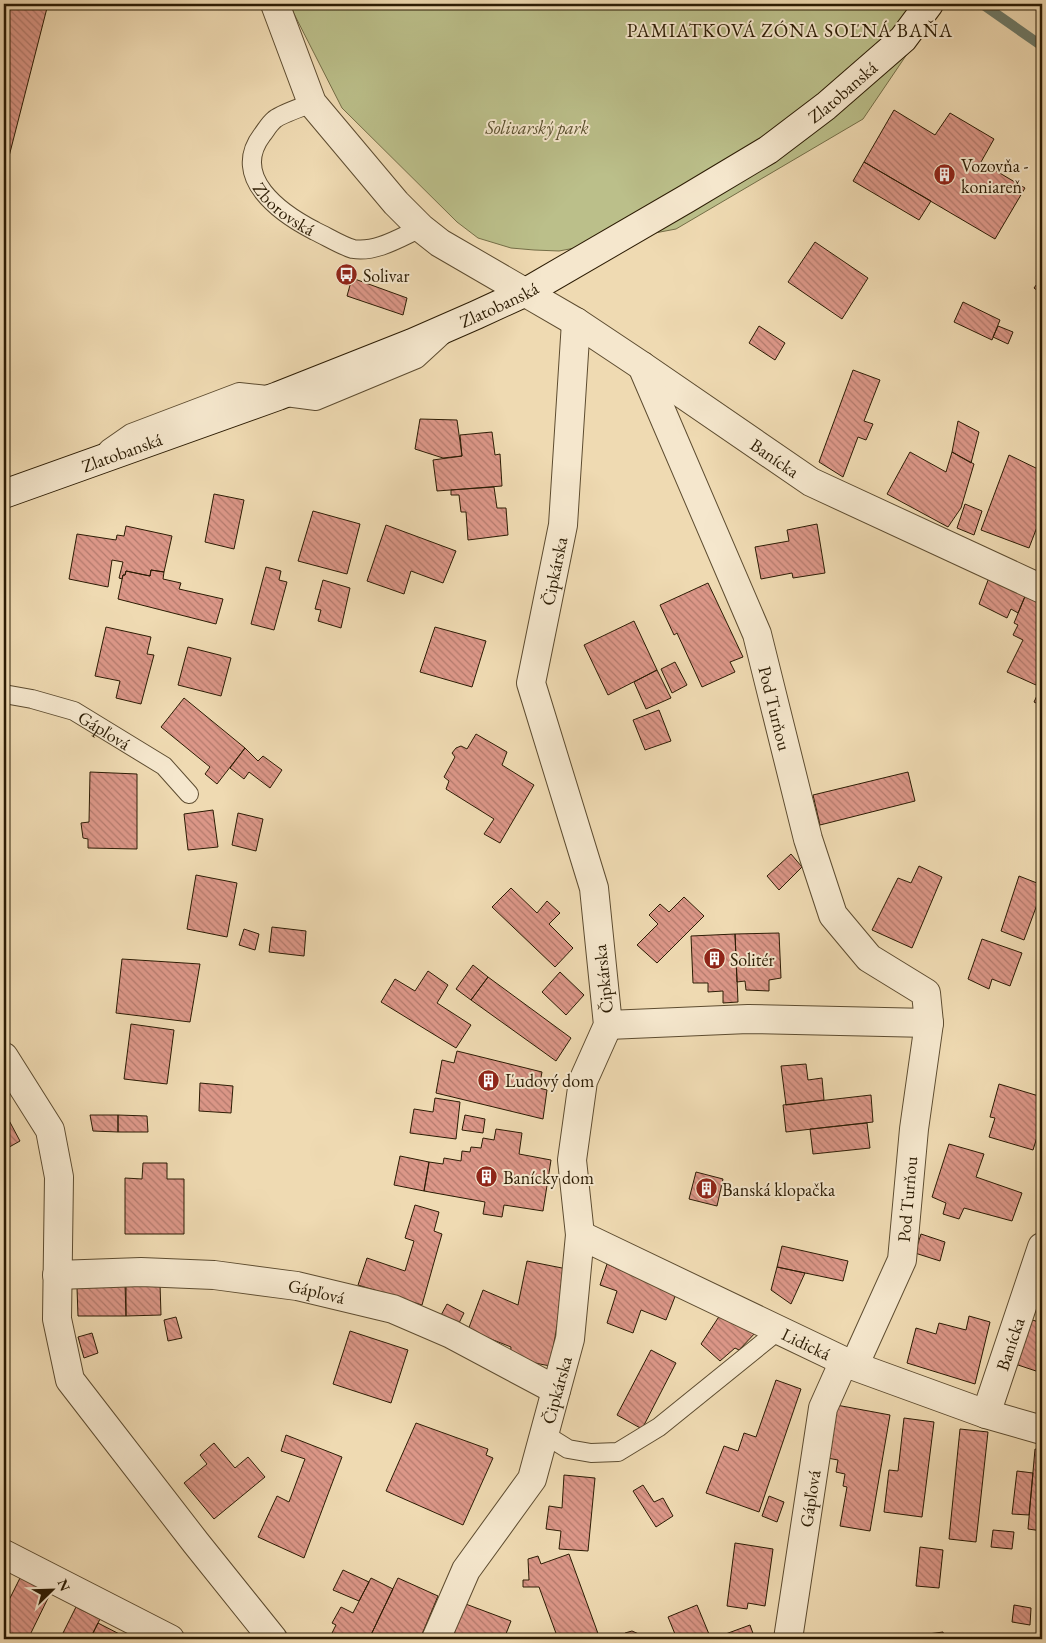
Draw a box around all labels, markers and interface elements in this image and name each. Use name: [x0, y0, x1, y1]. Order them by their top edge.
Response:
district label: PAMIATKOVÁ ZÓNA SOĽNÁ BAŇA: [627, 18, 953, 43]
street label: Zlatobanská: [803, 55, 882, 127]
park label: Solivarský park: [484, 116, 589, 140]
place label: Vozovňa - koniareň: [961, 154, 1029, 198]
building icon: Vozovňa - koniareň: [933, 163, 957, 187]
street label: Zborovská: [248, 178, 320, 241]
bus stop icon: Solivar: [335, 263, 359, 287]
place label: Solivar: [363, 264, 410, 287]
street label: Zlatobanská: [456, 276, 543, 332]
street label: Zlatobanská: [78, 427, 166, 477]
street label: Banícka: [746, 432, 805, 483]
street label: Čipkárska: [535, 534, 572, 607]
street label: Pod Turňou: [754, 664, 797, 753]
street label: Gápľová: [74, 705, 136, 755]
street label: Čipkárska: [588, 943, 618, 1015]
building icon: Solitér: [702, 947, 726, 971]
place label: Solitér: [730, 948, 774, 971]
building icon: Ľudový dom: [477, 1068, 501, 1092]
place label: Ľudový dom: [505, 1069, 594, 1092]
street label: Pod Turňou: [892, 1155, 922, 1243]
building icon: Banícky dom: [475, 1165, 499, 1189]
place label: Banícky dom: [503, 1166, 594, 1189]
building icon: Banská klopačka: [694, 1177, 718, 1201]
place label: Banská klopačka: [722, 1178, 836, 1201]
street label: Gápľová: [287, 1273, 348, 1309]
street label: Banícka: [990, 1313, 1029, 1373]
street label: Lidická: [778, 1322, 835, 1365]
street label: Čipkárska: [536, 1353, 577, 1426]
street label: Gápľová: [794, 1468, 825, 1529]
north arrow: [28, 1566, 78, 1616]
text: N: [53, 1576, 75, 1594]

